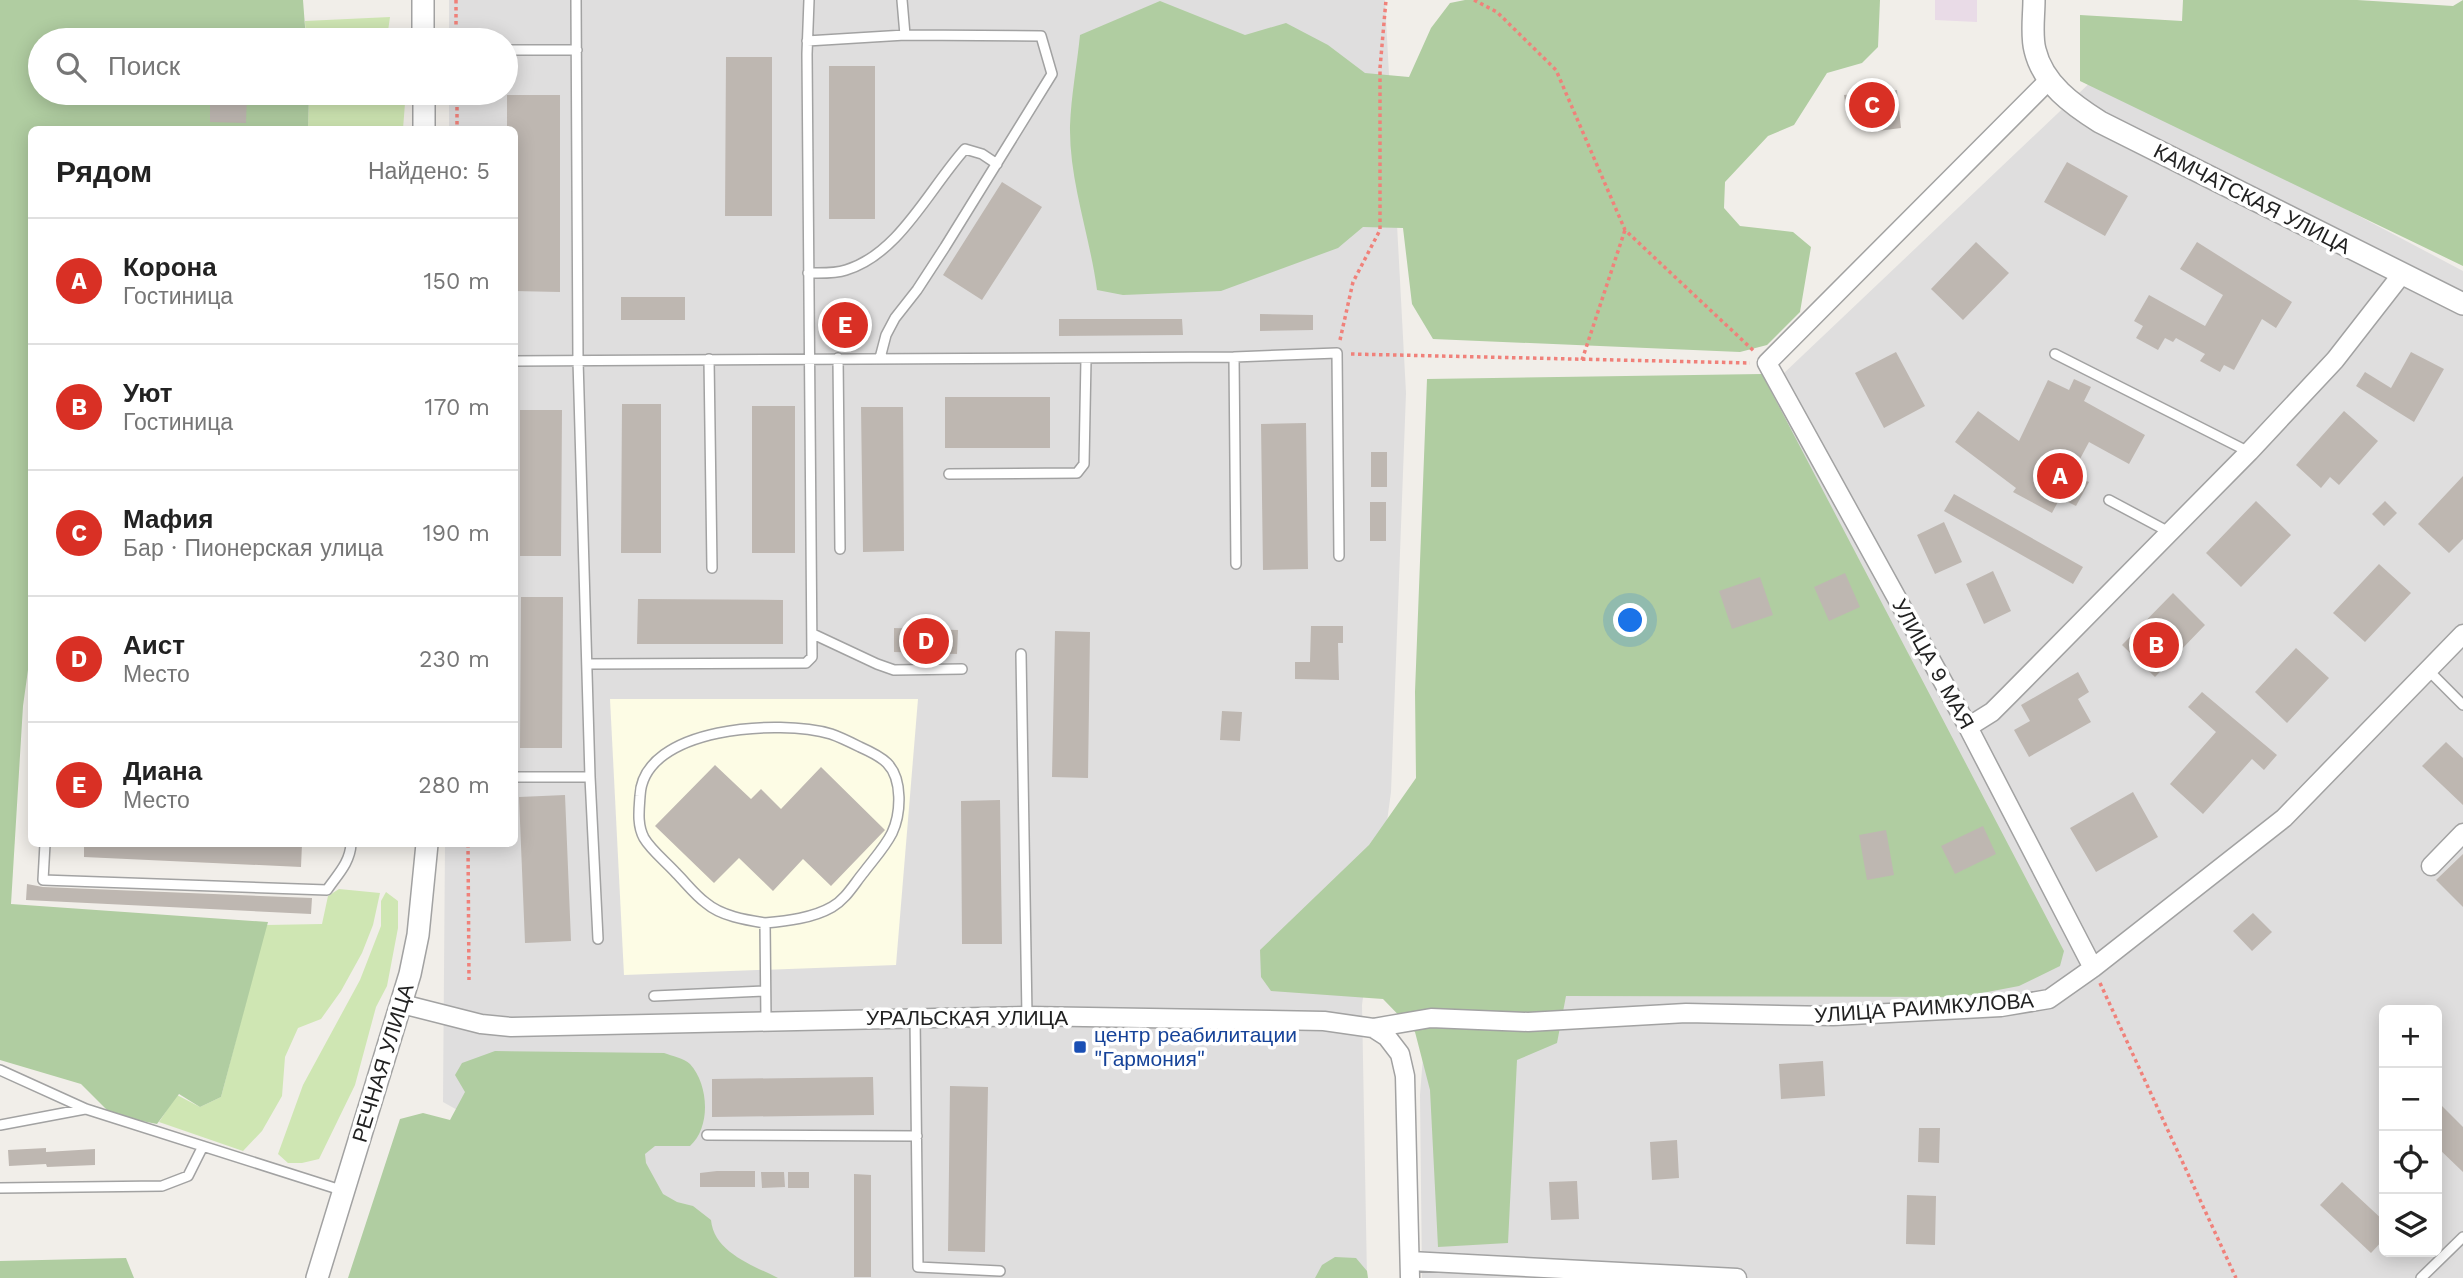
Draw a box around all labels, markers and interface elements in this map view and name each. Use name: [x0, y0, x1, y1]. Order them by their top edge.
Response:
search box: [28, 28, 518, 105]
icon: search: [52, 48, 90, 86]
text: Поиск: [108, 51, 180, 81]
pin: C: [1849, 79, 1895, 131]
street label: КАМЧАТСКАЯ УЛИЦА: [2150, 138, 2355, 259]
text: Рядом: [56, 154, 152, 189]
text: Найдено: 5: [368, 158, 490, 185]
text: Корона: [123, 252, 217, 282]
text: A: [71, 268, 87, 295]
text: 150 m: [424, 268, 490, 295]
text: Гостиница: [123, 283, 233, 310]
pin: E: [822, 299, 868, 351]
text: Уют: [123, 378, 172, 408]
text: B: [71, 394, 87, 421]
text: 170 m: [425, 394, 490, 421]
text: Гостиница: [123, 409, 233, 436]
pin: A: [2037, 450, 2083, 502]
text: Мафия: [123, 504, 213, 534]
text: C: [71, 520, 87, 547]
text: 190 m: [423, 520, 490, 547]
text: Бар · Пионерская улица: [123, 535, 383, 562]
street label: УЛИЦА 9 МАЯ: [1887, 594, 1980, 733]
your location: [1613, 603, 1647, 637]
pin: D: [903, 615, 949, 667]
pin: B: [2133, 619, 2179, 671]
text: Аист: [123, 630, 185, 660]
text: D: [71, 646, 87, 673]
text: 230 m: [419, 646, 490, 673]
text: Место: [123, 661, 190, 688]
text: Диана: [123, 756, 202, 786]
text: E: [72, 772, 86, 799]
text: 280 m: [418, 772, 490, 799]
text: Место: [123, 787, 190, 814]
street label: РЕЧНАЯ УЛИЦА: [347, 981, 419, 1145]
street label: УЛИЦА РАИМКУЛОВА: [1813, 987, 2035, 1028]
street label: УРАЛЬСКАЯ УЛИЦА: [866, 1005, 1068, 1030]
map controls: [2379, 1005, 2442, 1257]
button: +: [2379, 1005, 2442, 1068]
place label: центр реабилитации "Гармония": [1094, 1022, 1297, 1071]
marker: центр реабилитации "Гармония": [1072, 1039, 1088, 1055]
button: −: [2379, 1068, 2442, 1131]
button: locate: [2379, 1131, 2442, 1194]
button: layers: [2379, 1194, 2442, 1257]

